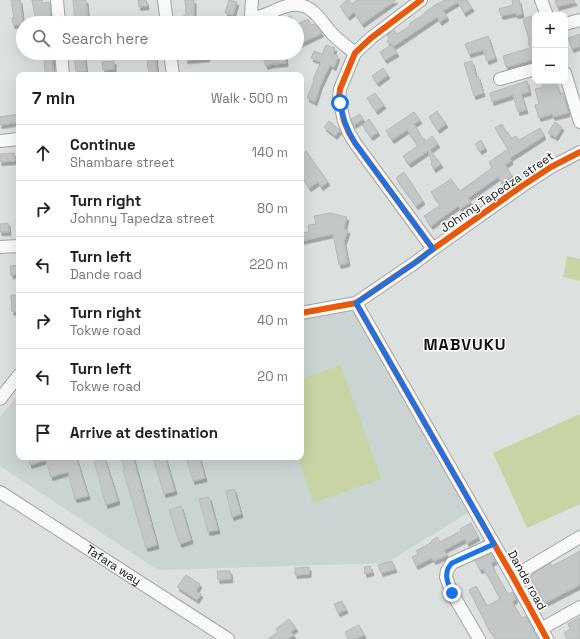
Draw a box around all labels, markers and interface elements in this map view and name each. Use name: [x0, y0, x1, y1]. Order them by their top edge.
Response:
map controls: [532, 12, 568, 84]
button: +: [532, 12, 568, 48]
search box: [16, 16, 304, 60]
icon: search: [30, 27, 52, 49]
text: Search here: [62, 29, 148, 48]
button: −: [532, 48, 568, 84]
text: 7 min: [32, 87, 75, 109]
text: Walk · 500 m: [211, 90, 288, 107]
route start: [331, 94, 349, 112]
text: Continue: [70, 135, 136, 154]
icon: ahead: [32, 142, 54, 164]
text: 140 m: [252, 144, 288, 161]
street label: Johnny Tapedza street: [437, 148, 557, 236]
text: Shambare street: [70, 154, 175, 171]
text: Turn right: [70, 191, 141, 210]
icon: right: [32, 198, 54, 220]
text: 80 m: [257, 200, 288, 217]
text: Johnny Tapedza street: [70, 210, 215, 227]
text: Turn left: [70, 247, 132, 266]
icon: left: [32, 254, 54, 276]
text: 220 m: [249, 256, 288, 273]
text: Dande road: [70, 266, 142, 283]
text: Turn right: [70, 303, 141, 322]
icon: right: [32, 310, 54, 332]
text: 40 m: [257, 312, 288, 329]
text: Tokwe road: [70, 322, 141, 339]
district label: MABVUKU: [423, 334, 507, 355]
text: Turn left: [70, 359, 132, 378]
icon: left: [32, 366, 54, 388]
text: 20 m: [257, 368, 288, 385]
text: Tokwe road: [70, 378, 141, 395]
icon: arrive: [32, 422, 54, 444]
text: Arrive at destination: [70, 423, 218, 442]
street label: Tafara way: [83, 541, 144, 589]
street label: Dande road: [504, 547, 550, 613]
route end: [443, 584, 461, 602]

